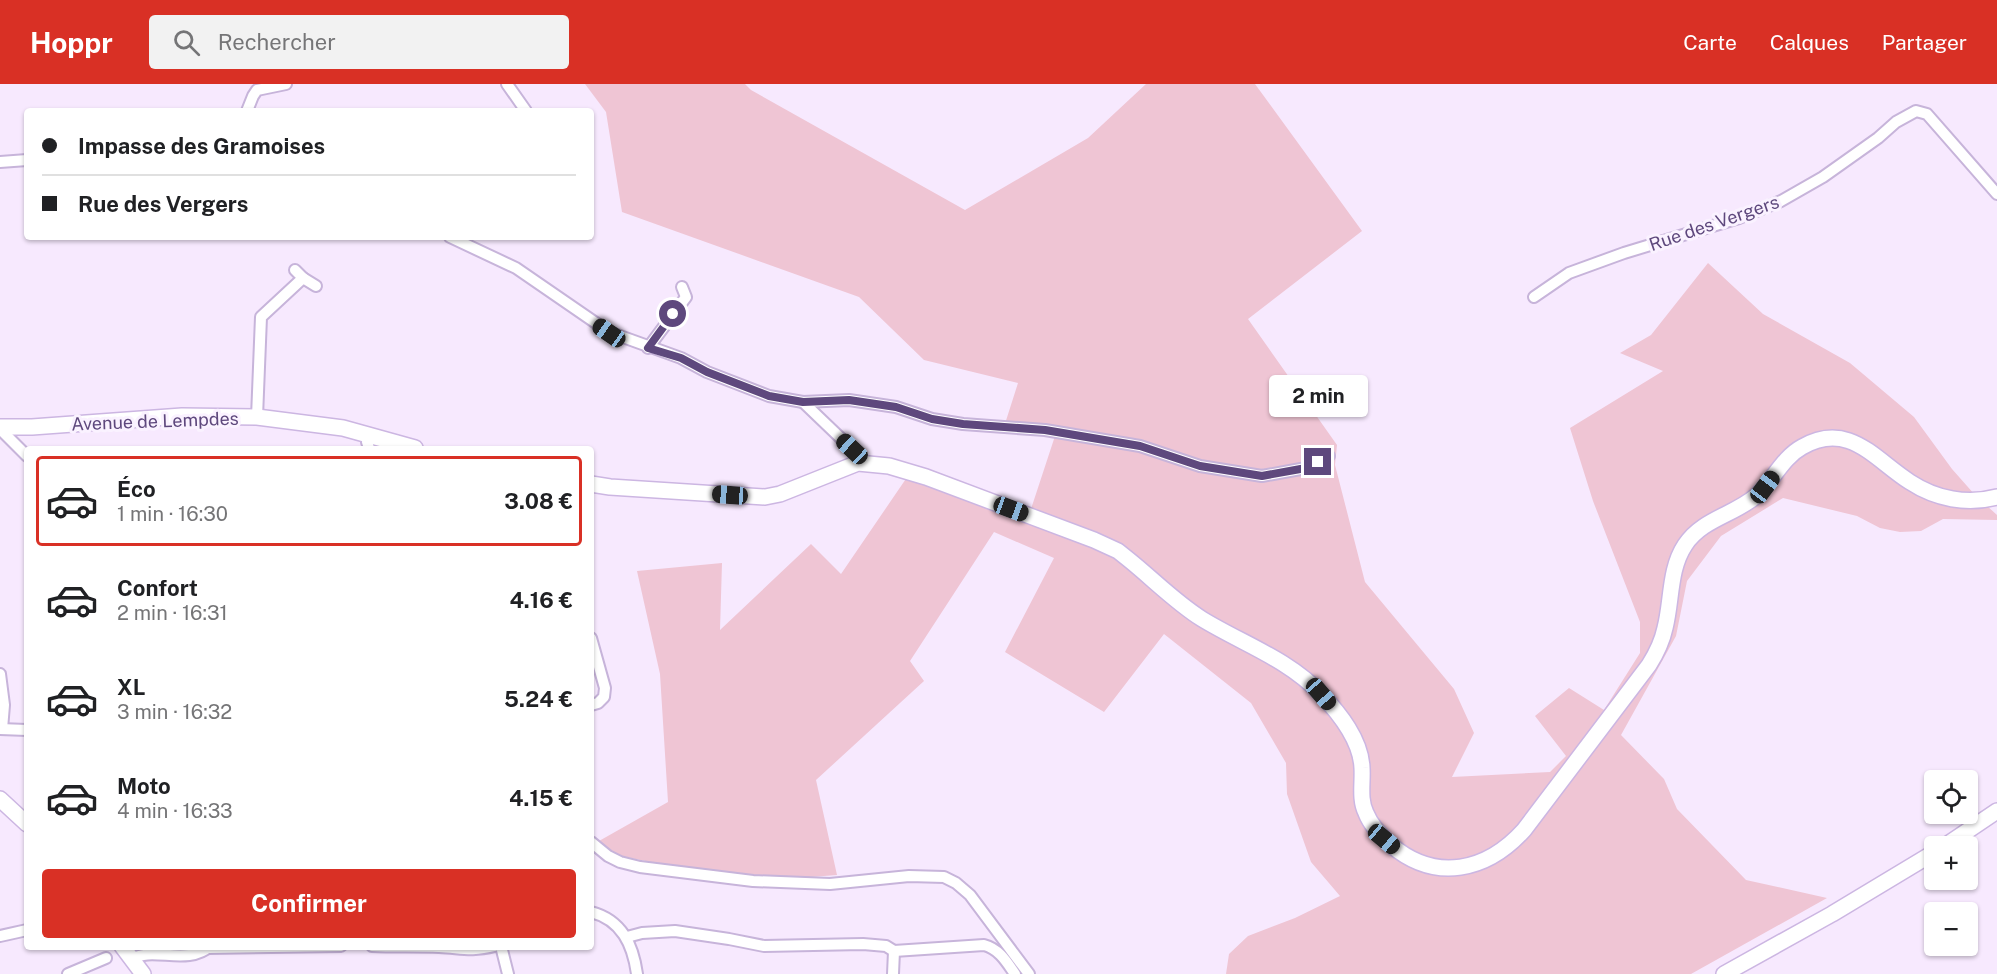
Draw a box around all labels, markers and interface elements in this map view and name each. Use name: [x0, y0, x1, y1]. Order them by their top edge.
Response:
search box: [149, 15, 569, 69]
text: Hoppr: [30, 26, 113, 59]
icon: search: [170, 26, 203, 59]
text: Rechercher: [218, 29, 336, 55]
text: Carte: [1683, 30, 1737, 55]
text: Calques: [1770, 30, 1849, 55]
text: Partager: [1882, 30, 1967, 55]
text: Impasse des Gramoises: [78, 133, 325, 159]
text: Rue des Vergers: [78, 191, 248, 217]
street label: Rue des Vergers: [1646, 191, 1782, 255]
route start: [659, 300, 686, 327]
car: [589, 315, 629, 351]
callout: 2 min: [1268, 375, 1368, 417]
text: 2 min: [1292, 384, 1345, 408]
street label: Avenue de Lempdes: [71, 408, 239, 434]
car: [833, 430, 871, 468]
route end: [1304, 448, 1331, 475]
car: [1747, 467, 1783, 507]
icon: car: [45, 474, 99, 528]
text: Éco: [117, 476, 156, 502]
car: [711, 485, 749, 505]
text: 3.08 €: [504, 488, 573, 514]
car: [991, 494, 1031, 524]
text: 1 min · 16:30: [117, 502, 228, 526]
icon: car: [45, 573, 99, 627]
text: Confort: [117, 575, 198, 601]
text: 4.16 €: [509, 587, 573, 613]
text: 2 min · 16:31: [117, 601, 228, 625]
icon: car: [45, 672, 99, 726]
text: XL: [117, 674, 145, 700]
car: [1302, 675, 1340, 713]
text: 5.24 €: [504, 686, 573, 712]
text: 3 min · 16:32: [117, 700, 232, 724]
map controls: [1924, 770, 1978, 956]
button: locate: [1924, 770, 1978, 824]
icon: car: [45, 771, 99, 825]
text: Moto: [117, 773, 171, 799]
text: 4.15 €: [509, 785, 573, 811]
text: 4 min · 16:33: [117, 799, 233, 823]
car: [1364, 821, 1404, 857]
button: +: [1924, 836, 1978, 890]
button: Confirmer: [42, 869, 576, 938]
button: −: [1924, 902, 1978, 956]

